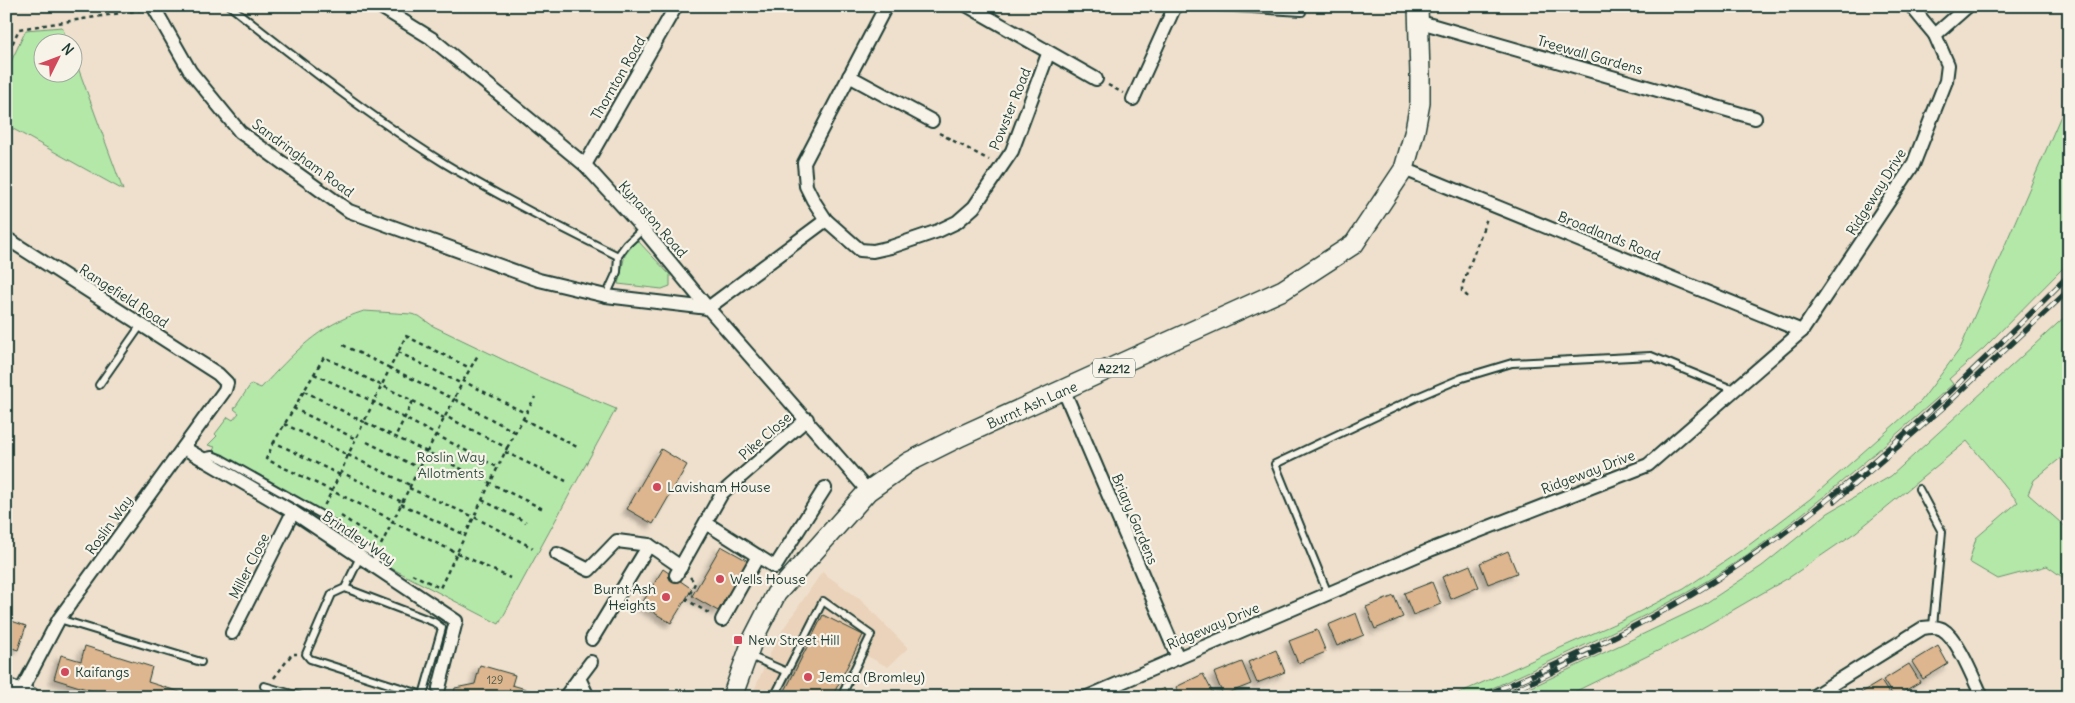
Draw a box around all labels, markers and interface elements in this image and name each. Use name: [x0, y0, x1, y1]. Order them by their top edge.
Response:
street label: Treewall Gardens: [1535, 31, 1645, 79]
north arrow: [32, 32, 82, 82]
street label: Thornton Road: [587, 33, 649, 123]
text: N: [58, 40, 78, 59]
street label: Powster Road: [985, 65, 1035, 153]
street label: Sandringham Road: [249, 115, 357, 201]
street label: Ridgeway Drive: [1842, 145, 1910, 239]
street label: Kynaston Road: [615, 177, 691, 261]
street label: Broadlands Road: [1555, 207, 1663, 265]
street label: Rangefield Road: [76, 260, 172, 332]
road number: A2212: [1093, 358, 1135, 378]
street label: Burnt Ash Lane: [984, 377, 1080, 433]
street label: Pike Close: [735, 408, 795, 464]
street label: Ridgeway Drive: [1539, 446, 1637, 498]
park label: Roslin Way Allotments: [417, 448, 485, 482]
street label: Briary Gardens: [1108, 471, 1162, 567]
place label: Lavisham House: [667, 478, 771, 496]
marker: Lavisham House: [651, 481, 663, 493]
street label: Roslin Way: [81, 492, 137, 558]
street label: Brindley Way: [319, 507, 399, 569]
street label: Miller Close: [225, 530, 273, 602]
place label: Wells House: [730, 570, 806, 588]
marker: Wells House: [714, 573, 726, 585]
place label: Burnt Ash Heights: [593, 580, 656, 614]
marker: Burnt Ash Heights: [660, 591, 672, 603]
street label: Ridgeway Drive: [1164, 598, 1262, 654]
place label: New Street Hill: [748, 631, 840, 649]
marker: New Street Hill: [732, 634, 744, 646]
place label: Kaifangs: [75, 663, 129, 681]
marker: Kaifangs: [59, 666, 71, 678]
place label: Jemca (Bromley): [818, 668, 925, 686]
marker: Jemca (Bromley): [802, 671, 814, 683]
house number: 129: [487, 673, 503, 687]

